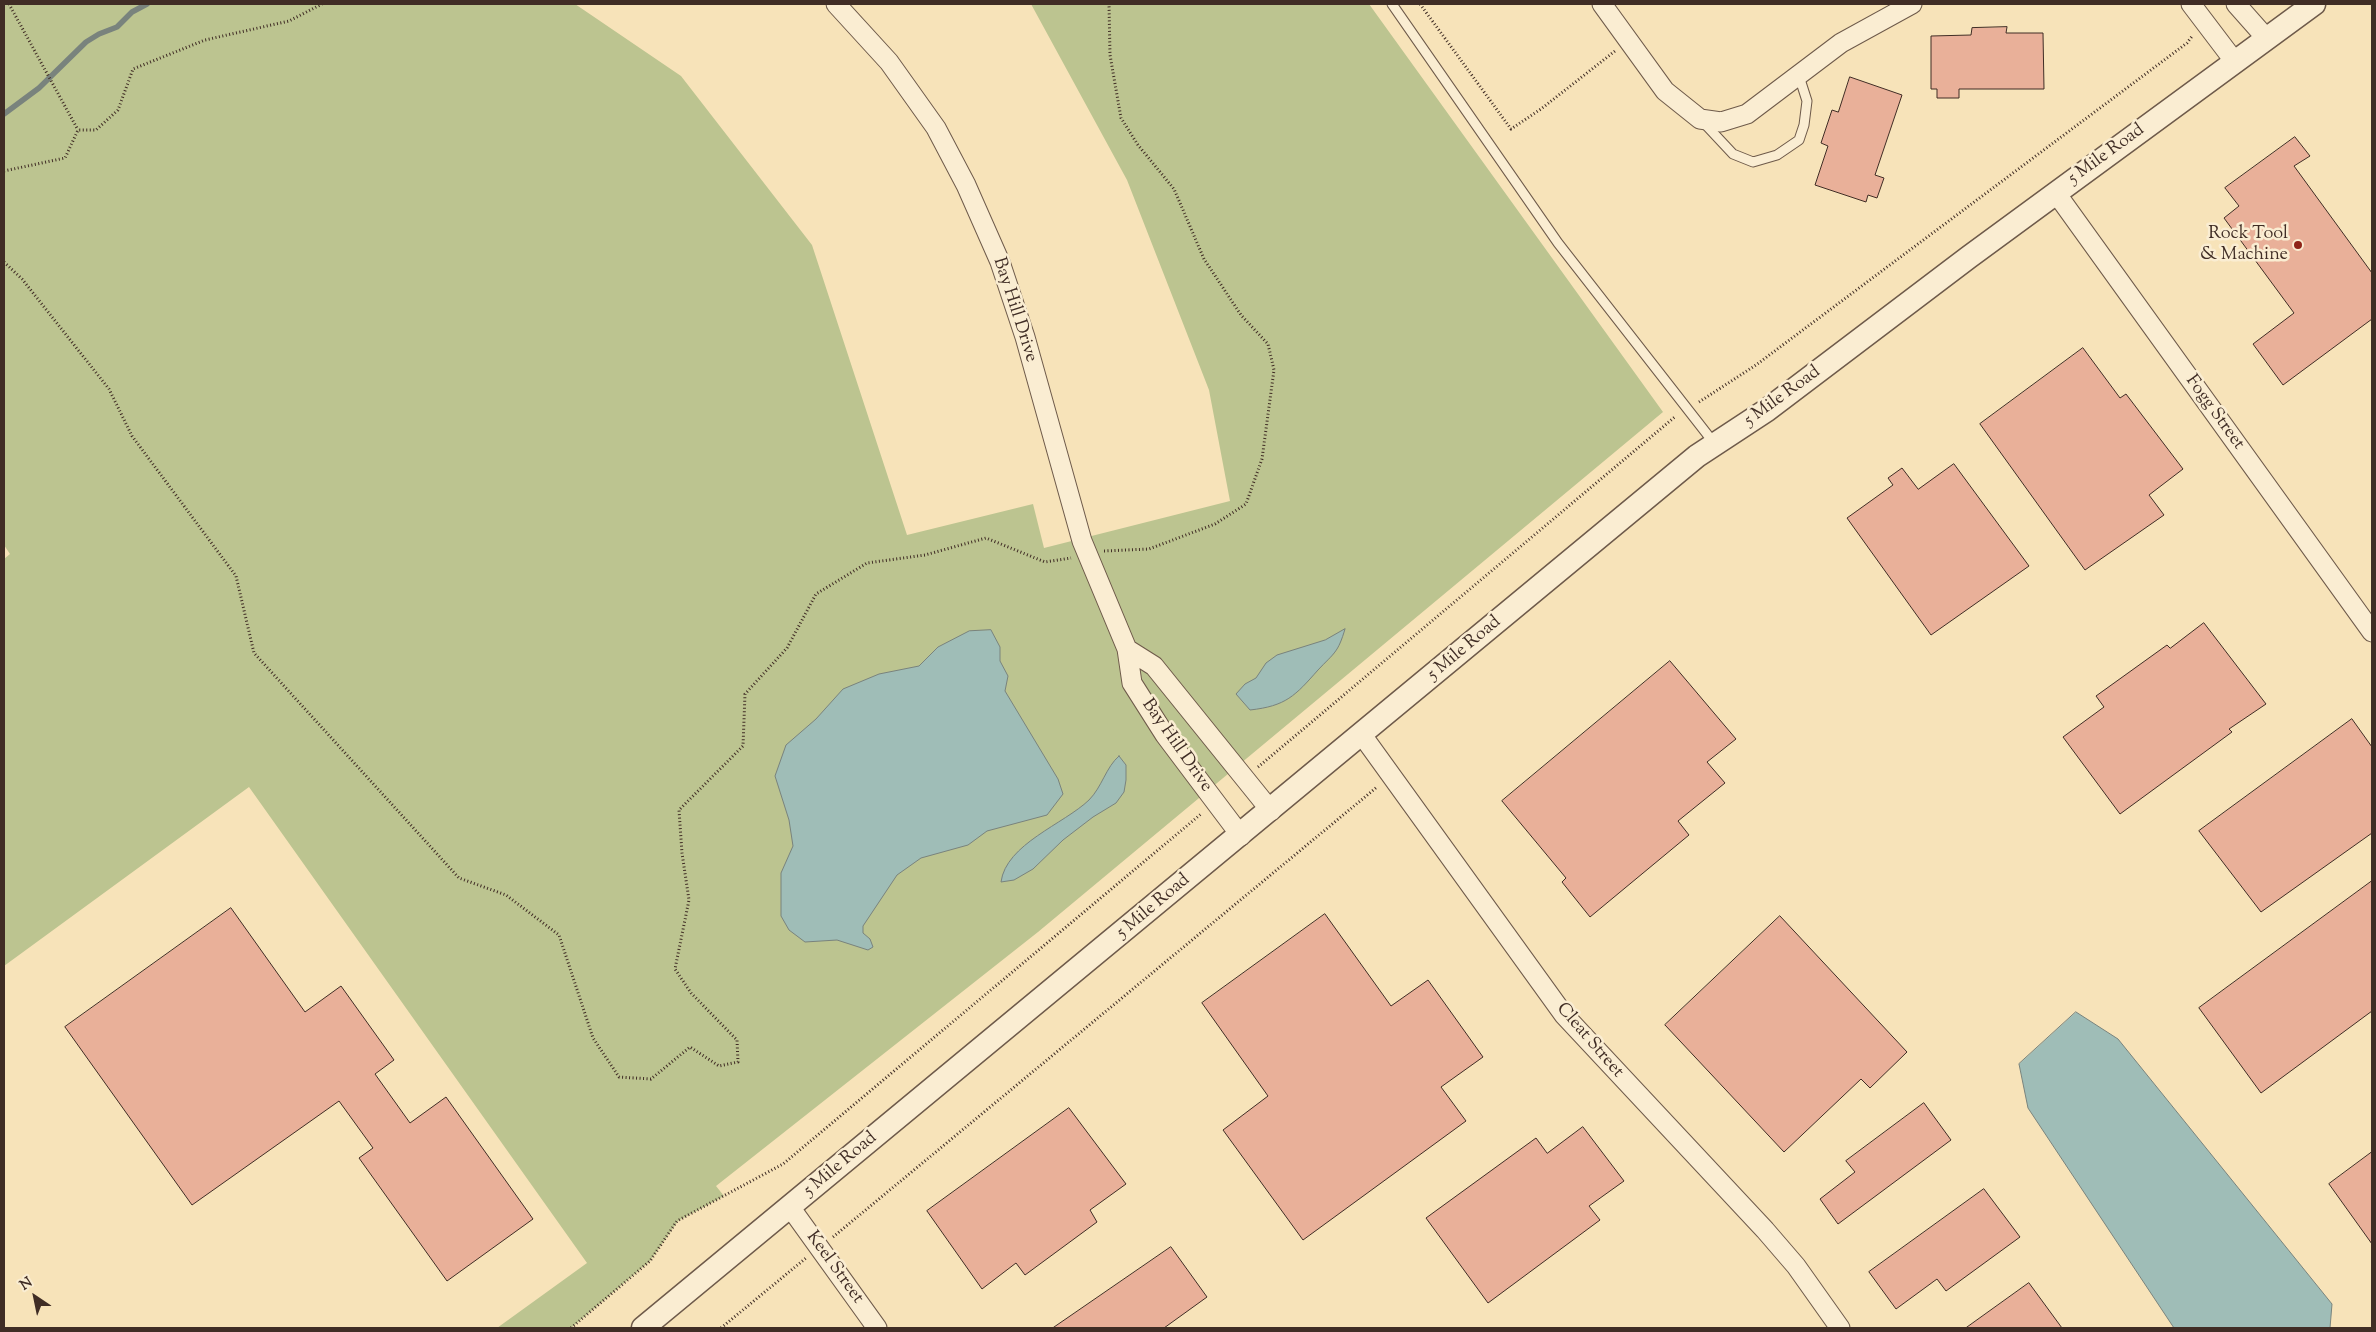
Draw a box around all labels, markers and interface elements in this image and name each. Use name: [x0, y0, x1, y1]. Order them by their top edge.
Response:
street label: 5 Mile Road: [2065, 120, 2149, 190]
place label: Rock Tool & Machine: [2200, 224, 2288, 266]
marker: Rock Tool & Machine: [2292, 239, 2304, 251]
street label: Bay Hill Drive: [987, 255, 1041, 365]
street label: 5 Mile Road: [1741, 362, 1825, 432]
street label: Fogg Street: [2180, 371, 2248, 455]
street label: 5 Mile Road: [1424, 612, 1506, 686]
street label: Bay Hill Drive: [1136, 695, 1216, 797]
street label: 5 Mile Road: [1113, 870, 1195, 944]
street label: Cleat Street: [1551, 999, 1627, 1083]
street label: 5 Mile Road: [800, 1128, 882, 1202]
street label: Keel Street: [800, 1228, 868, 1308]
north arrow: [10, 1272, 60, 1322]
text: N: [16, 1273, 37, 1296]

